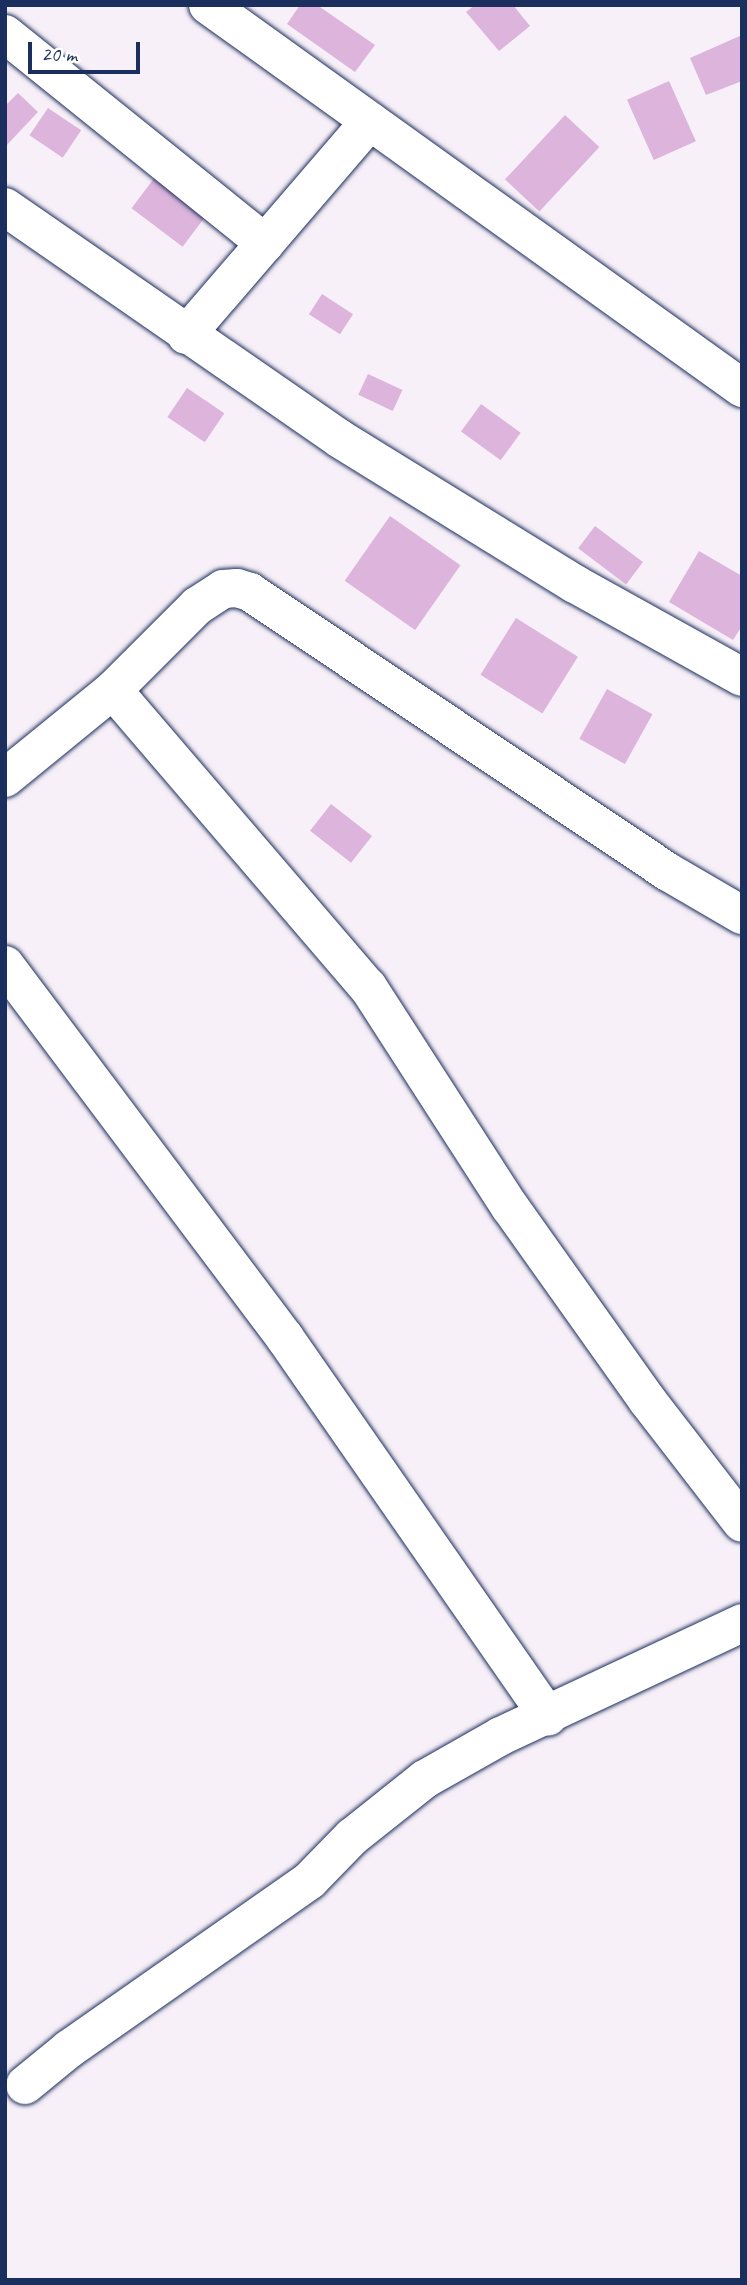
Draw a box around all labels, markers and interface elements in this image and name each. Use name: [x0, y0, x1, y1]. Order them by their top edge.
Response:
scale bar: [32, 28, 144, 72]
text: 20 m: [41, 41, 77, 67]

